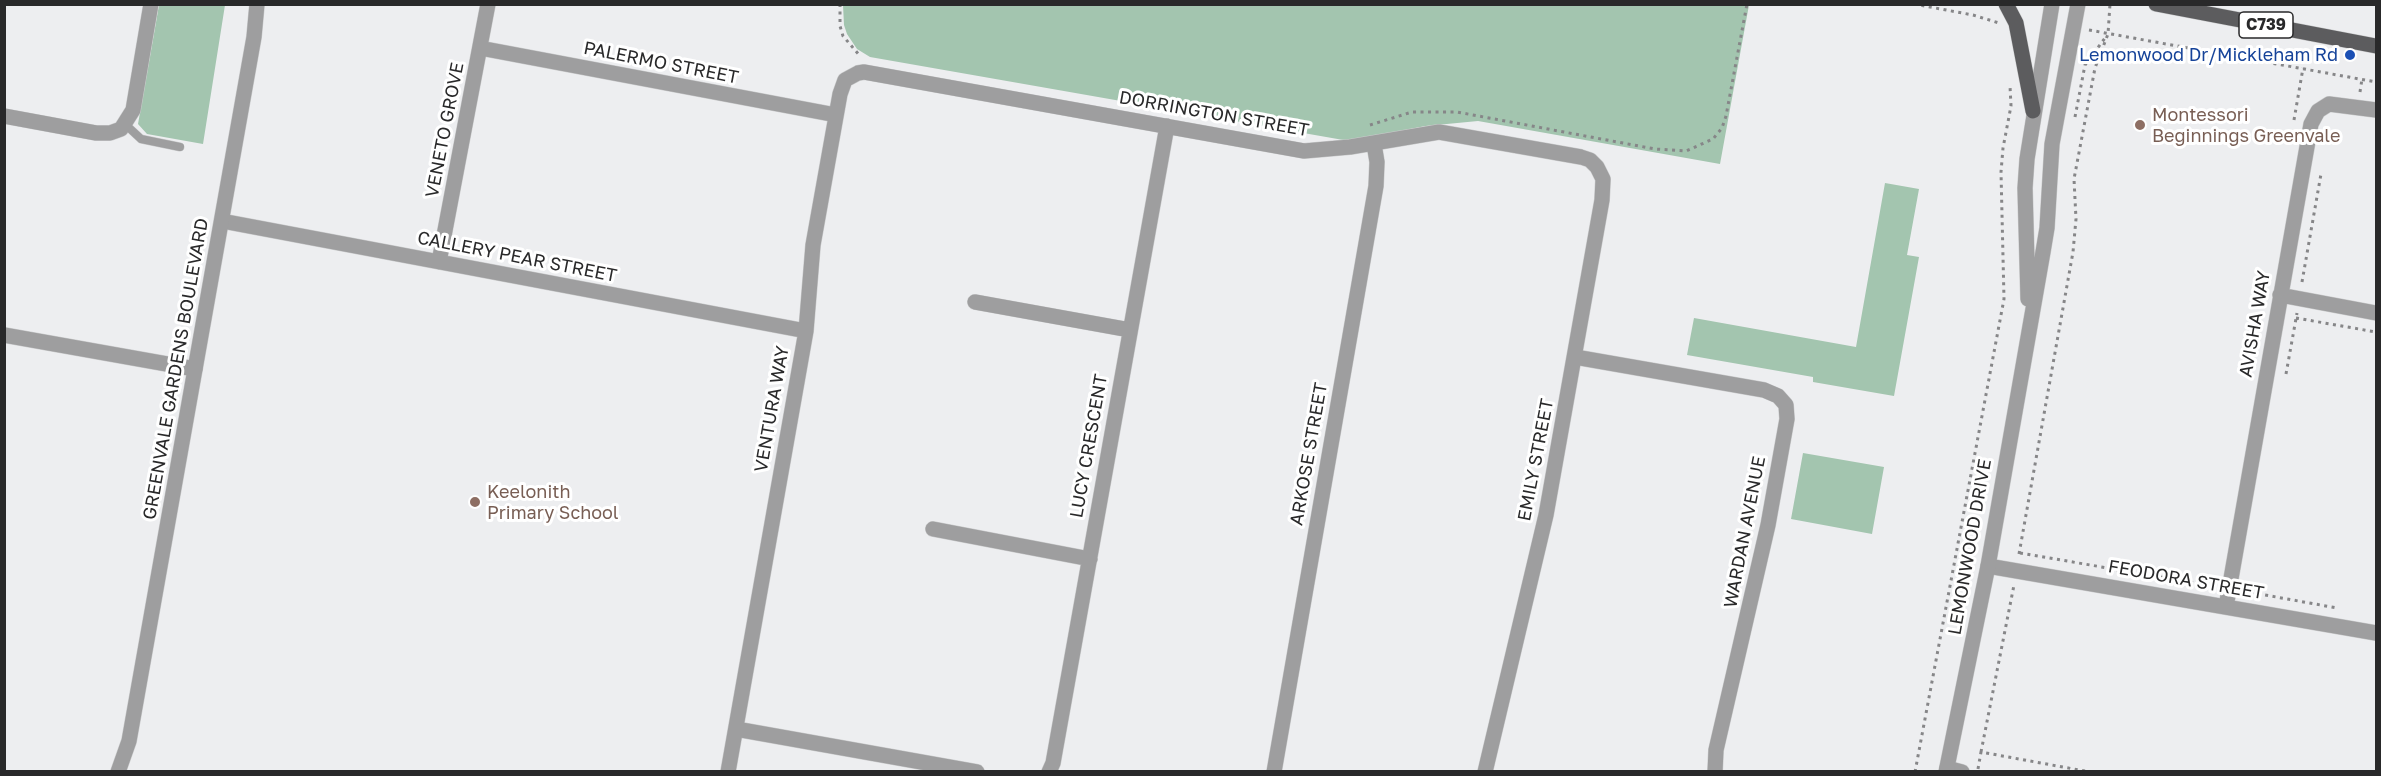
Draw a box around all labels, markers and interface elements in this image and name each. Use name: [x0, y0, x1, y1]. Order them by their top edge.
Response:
road number: C739: [2239, 12, 2293, 38]
street label: PALERMO STREET: [582, 37, 740, 89]
place label: Lemonwood Dr/Mickleham Rd: [2079, 44, 2338, 66]
marker: Lemonwood Dr/Mickleham Rd: [2343, 48, 2357, 62]
street label: VENETO GROVE: [421, 60, 469, 200]
street label: DORRINGTON STREET: [1117, 87, 1311, 141]
place label: Montessori Beginnings Greenvale: [2152, 104, 2340, 146]
marker: Montessori Beginnings Greenvale: [2133, 118, 2147, 132]
street label: GREENVALE GARDENS BOULEVARD: [139, 216, 213, 522]
street label: CALLERY PEAR STREET: [415, 227, 619, 287]
street label: AVISHA WAY: [2235, 269, 2275, 379]
street label: VENTURA WAY: [750, 344, 794, 474]
street label: LUCY CRESCENT: [1066, 372, 1112, 520]
street label: ARKOSE STREET: [1286, 381, 1332, 527]
street label: EMILY STREET: [1514, 397, 1558, 523]
street label: WARDAN AVENUE: [1720, 454, 1770, 610]
street label: LEMONWOOD DRIVE: [1944, 457, 1996, 637]
place label: Keelonith Primary School: [487, 481, 619, 524]
marker: Keelonith Primary School: [468, 495, 482, 509]
street label: FEODORA STREET: [2106, 556, 2266, 604]

